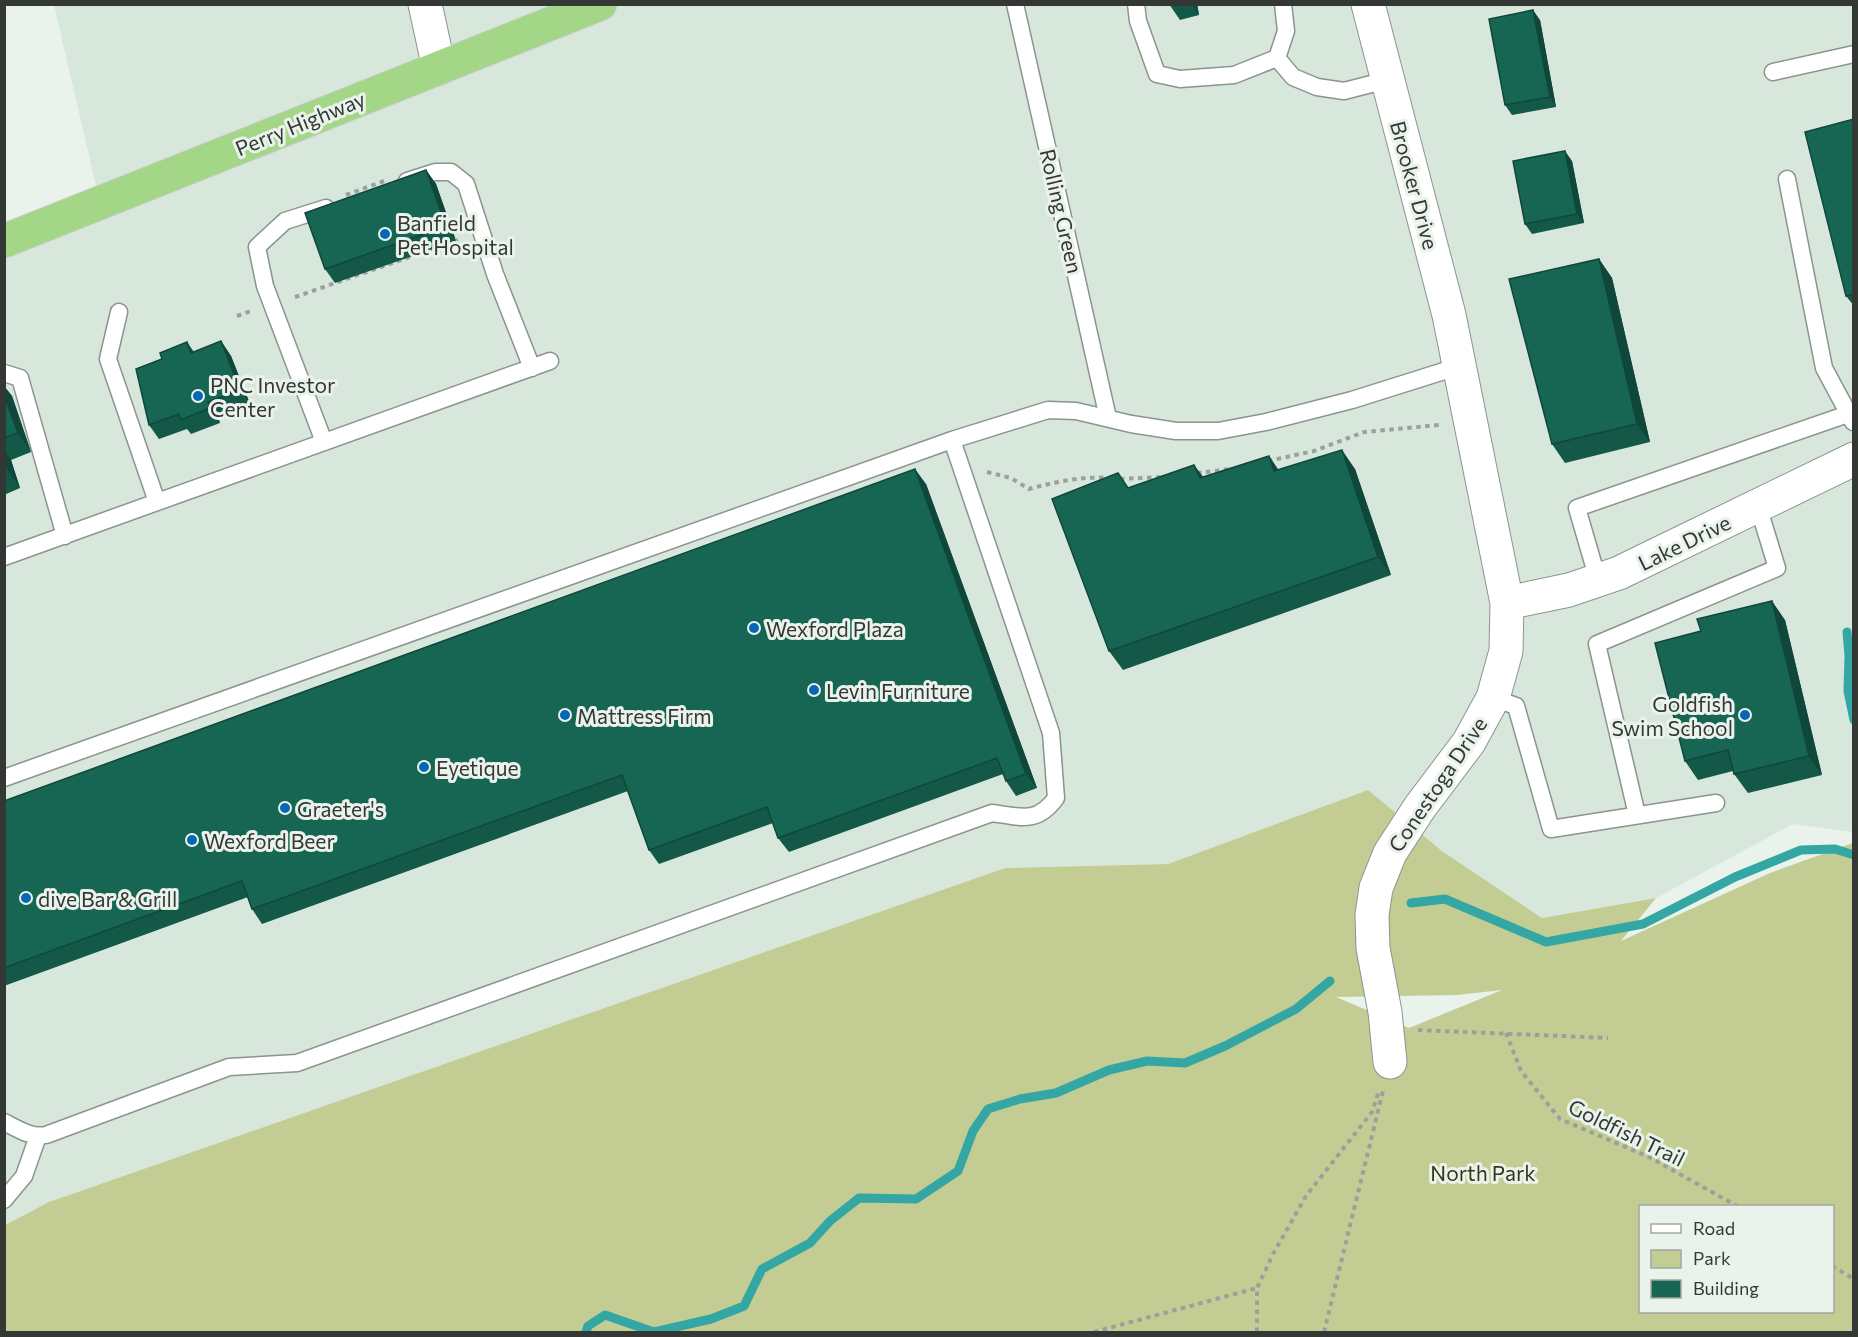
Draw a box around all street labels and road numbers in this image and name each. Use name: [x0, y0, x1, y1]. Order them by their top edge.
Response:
street label: Perry Highway: [231, 85, 369, 160]
street label: Brooker Drive: [1386, 118, 1444, 252]
street label: Rolling Green: [1036, 146, 1088, 276]
street label: Lake Drive: [1634, 509, 1734, 575]
street label: Conestoga Drive: [1383, 712, 1491, 856]
street label: Goldfish Trail: [1565, 1093, 1689, 1171]

